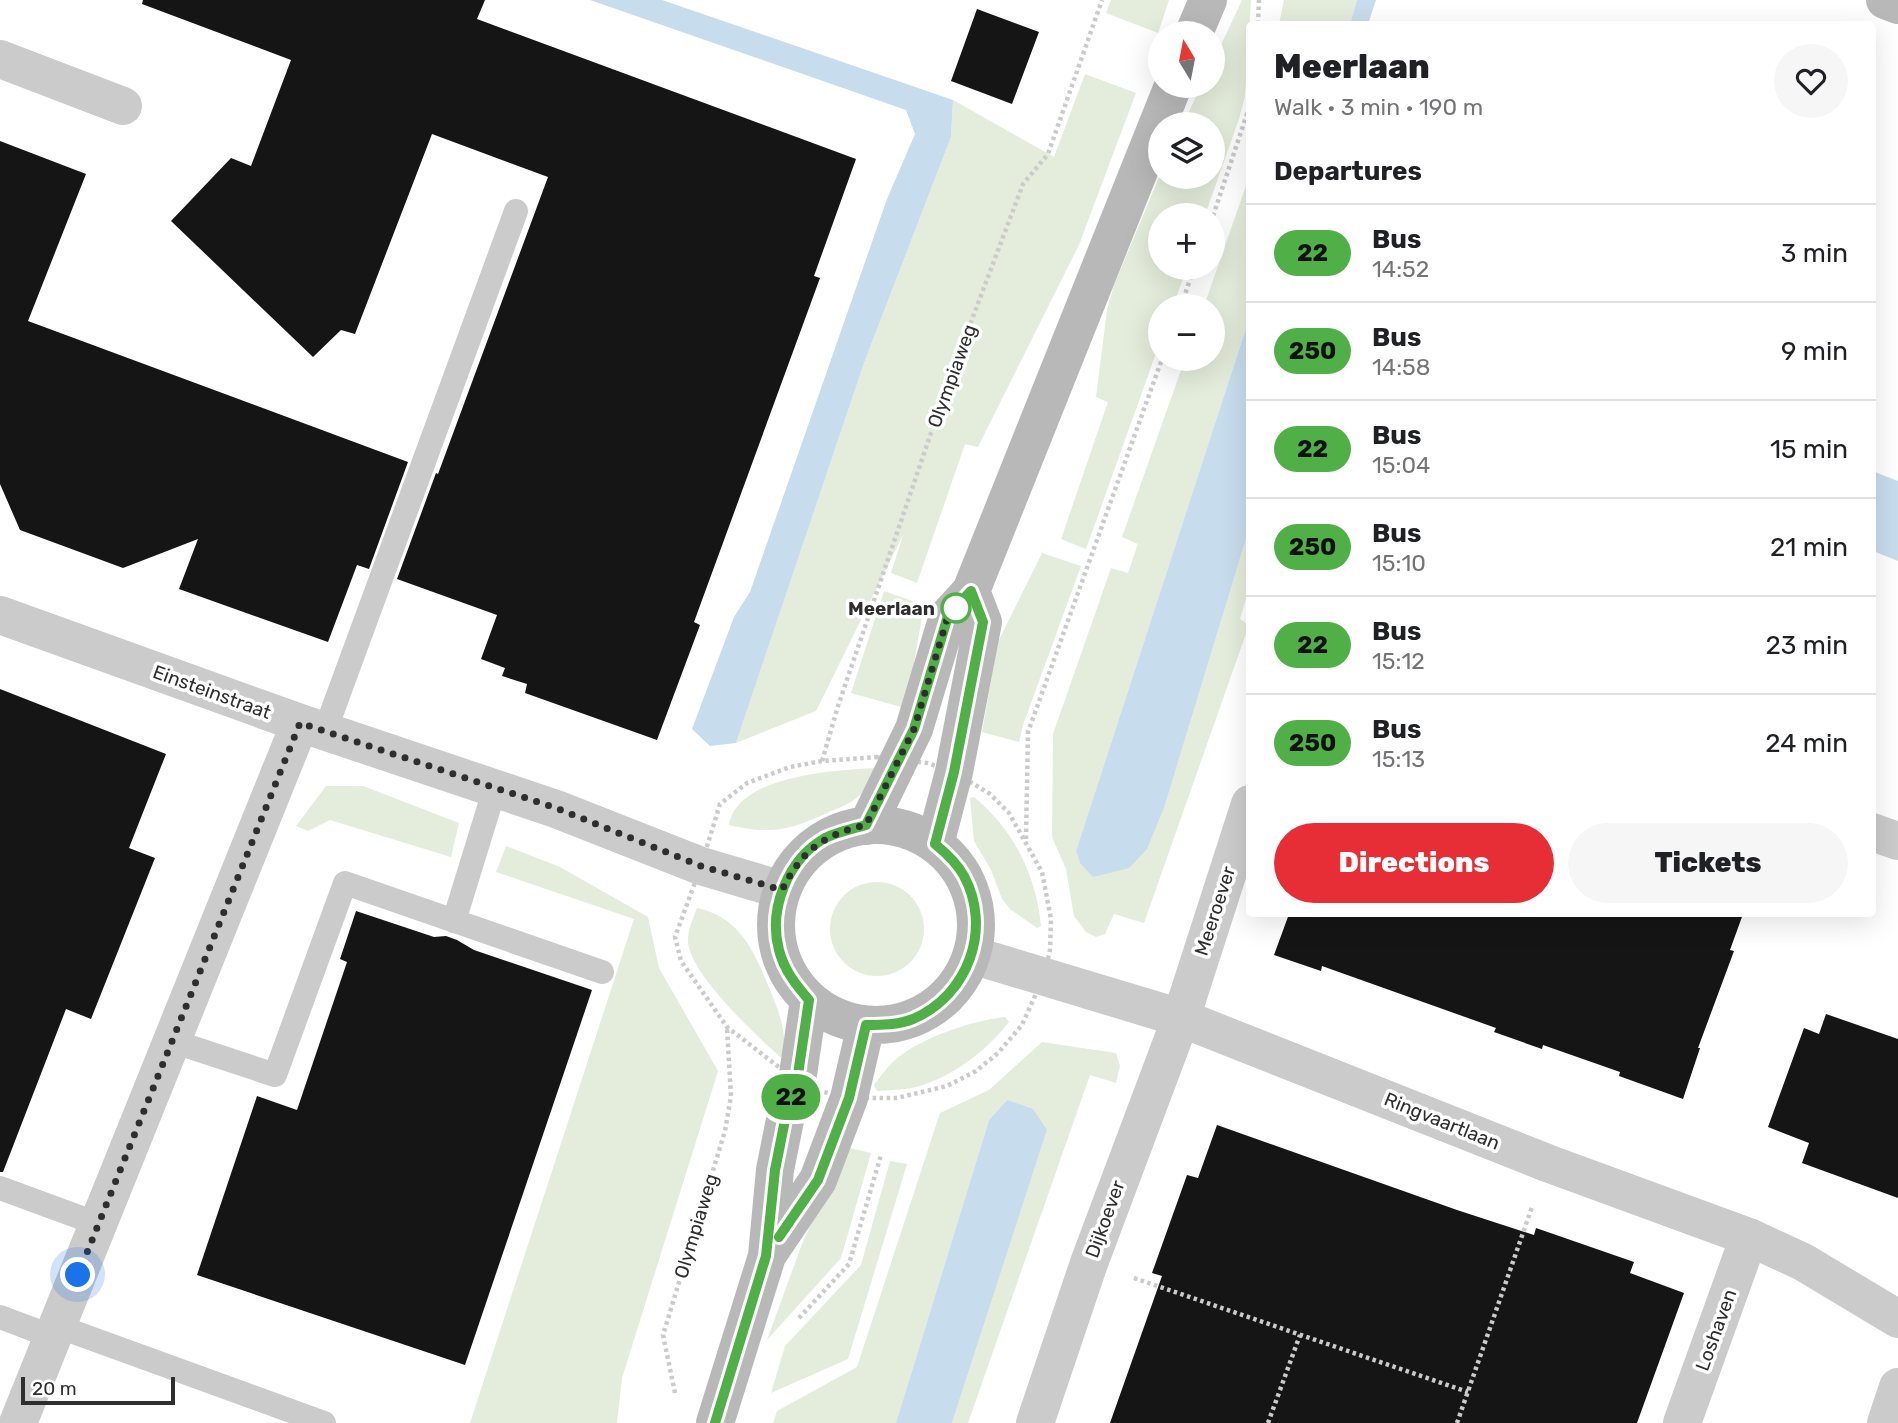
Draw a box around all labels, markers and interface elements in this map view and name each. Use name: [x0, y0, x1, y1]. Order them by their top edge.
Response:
north arrow: [1148, 21, 1225, 98]
map controls: [1148, 21, 1225, 371]
button: heart: [1774, 44, 1848, 118]
text: Meerlaan: [1274, 47, 1430, 86]
text: Walk · 3 min · 190 m: [1274, 93, 1483, 121]
button: layers: [1148, 112, 1225, 189]
text: Departures: [1274, 156, 1422, 187]
button: +: [1148, 203, 1225, 280]
text: Bus: [1372, 224, 1421, 255]
text: 3 min: [1781, 238, 1848, 269]
text: 22: [1297, 239, 1328, 267]
text: 14:52: [1372, 255, 1429, 283]
button: −: [1148, 294, 1225, 371]
street label: Olympiaweg: [923, 321, 981, 431]
text: Bus: [1372, 322, 1421, 353]
text: 9 min: [1781, 336, 1848, 367]
text: 250: [1289, 337, 1336, 365]
text: 14:58: [1372, 353, 1430, 381]
text: Bus: [1372, 420, 1421, 451]
text: 15 min: [1770, 434, 1848, 465]
text: 22: [1297, 435, 1328, 463]
text: 15:04: [1372, 451, 1430, 479]
text: Bus: [1372, 518, 1421, 549]
text: 21 min: [1770, 532, 1848, 563]
text: 250: [1289, 533, 1336, 561]
text: 15:10: [1372, 549, 1426, 577]
marker: Meerlaan: [941, 593, 971, 623]
place label: Meerlaan: [848, 597, 935, 620]
text: Bus: [1372, 616, 1421, 647]
text: 23 min: [1766, 630, 1848, 661]
text: 22: [1297, 631, 1328, 659]
text: 15:12: [1372, 647, 1425, 675]
street label: Einsteinstraat: [150, 660, 275, 724]
text: Bus: [1372, 714, 1421, 745]
text: 24 min: [1765, 728, 1848, 759]
text: 250: [1289, 729, 1336, 757]
text: 15:13: [1372, 745, 1425, 773]
button: Directions: [1274, 823, 1554, 903]
button: Tickets: [1568, 823, 1848, 903]
street label: Meeroever: [1190, 863, 1240, 959]
line badge: 22: [760, 1074, 822, 1120]
text: 22: [775, 1083, 807, 1111]
street label: Ringvaartlaan: [1381, 1087, 1503, 1155]
street label: Olympiaweg: [669, 1171, 723, 1281]
street label: Dijkoever: [1080, 1176, 1130, 1261]
your location: [60, 1257, 95, 1292]
street label: Loshaven: [1691, 1286, 1741, 1374]
scale bar: [21, 1374, 175, 1406]
text: 20 m: [32, 1377, 77, 1400]

